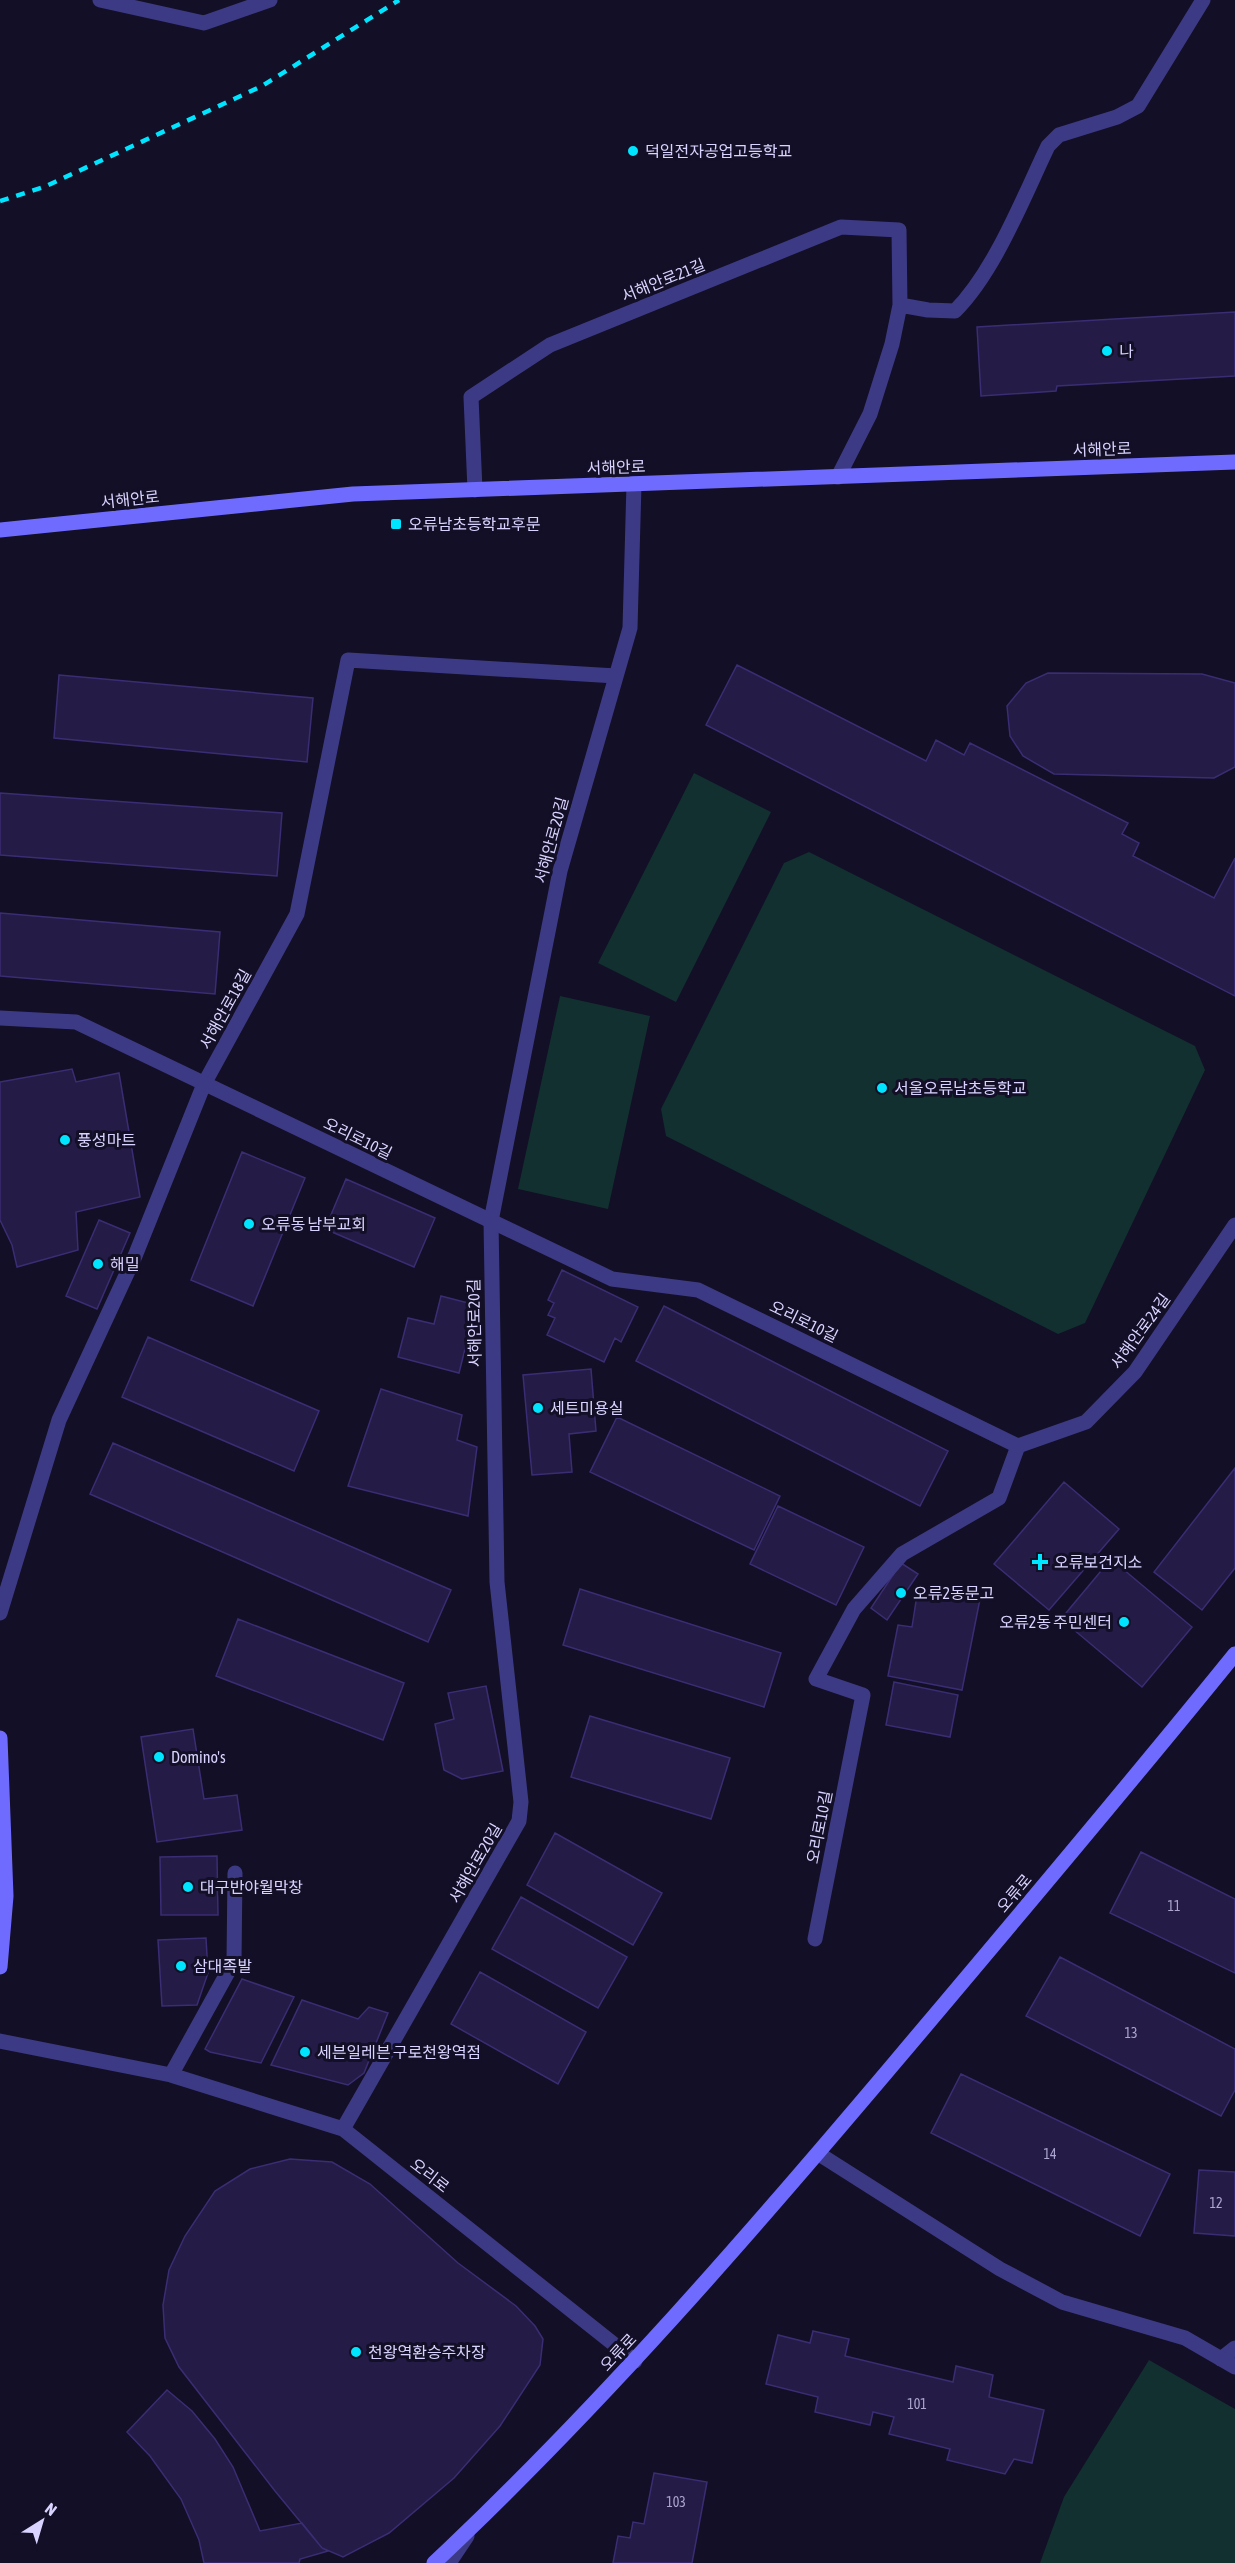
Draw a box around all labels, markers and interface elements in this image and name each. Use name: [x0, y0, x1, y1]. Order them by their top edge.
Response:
place label: 덕일전자공업고등학교: [645, 142, 792, 160]
marker: 덕일전자공업고등학교: [626, 144, 640, 158]
street label: 서해안로21길: [619, 255, 707, 305]
place label: 나: [1119, 342, 1134, 360]
marker: 나: [1100, 344, 1114, 358]
street label: 서해안로: [1072, 439, 1132, 459]
street label: 서해안로: [586, 457, 646, 477]
street label: 서해안로: [100, 487, 160, 511]
place label: 오류남초등학교후문: [408, 515, 541, 533]
marker: 오류남초등학교후문: [389, 517, 403, 531]
street label: 서해안로20길: [531, 795, 571, 885]
street label: 서해안로18길: [196, 966, 254, 1052]
place label: 서울오류남초등학교: [894, 1079, 1026, 1097]
marker: 서울오류남초등학교: [875, 1081, 889, 1095]
street label: 오리로10길: [321, 1114, 395, 1162]
place label: 풍성마트: [77, 1131, 136, 1149]
marker: 풍성마트: [58, 1133, 72, 1147]
place label: 오류동 남부교회: [261, 1215, 366, 1233]
marker: 오류동 남부교회: [242, 1217, 256, 1231]
place label: 해밀: [110, 1255, 139, 1273]
marker: 해밀: [91, 1257, 105, 1271]
street label: 서해안로20길: [464, 1279, 484, 1367]
street label: 서해안로24길: [1107, 1290, 1173, 1372]
street label: 오리로10길: [767, 1297, 841, 1345]
place label: 세트미용실: [550, 1399, 624, 1417]
marker: 세트미용실: [531, 1401, 545, 1415]
marker: 오류보건지소: [1031, 1553, 1049, 1571]
place label: 오류보건지소: [1054, 1553, 1142, 1571]
place label: 오류2동문고: [913, 1584, 994, 1602]
marker: 오류2동문고: [894, 1586, 908, 1600]
place label: 오류2동 주민센터: [999, 1613, 1112, 1631]
marker: 오류2동 주민센터: [1117, 1615, 1131, 1629]
place label: Domino's: [171, 1748, 226, 1766]
marker: Domino's: [152, 1750, 166, 1764]
street label: 오리로10길: [803, 1789, 835, 1865]
street label: 서해안로20길: [445, 1820, 505, 1906]
street label: 오류로: [993, 1870, 1035, 1916]
place label: 대구반야월막창: [200, 1878, 303, 1896]
marker: 대구반야월막창: [181, 1880, 195, 1894]
house number: 11: [1167, 1898, 1181, 1914]
place label: 삼대족발: [193, 1957, 252, 1975]
marker: 삼대족발: [174, 1959, 188, 1973]
house number: 13: [1124, 2025, 1138, 2041]
place label: 세븐일레븐 구로천왕역점: [317, 2043, 481, 2061]
marker: 세븐일레븐 구로천왕역점: [298, 2045, 312, 2059]
house number: 14: [1043, 2146, 1057, 2162]
street label: 오리로: [407, 2154, 453, 2196]
house number: 12: [1209, 2195, 1223, 2211]
street label: 오류로: [596, 2330, 640, 2374]
place label: 천왕역환승주차장: [368, 2343, 486, 2361]
marker: 천왕역환승주차장: [349, 2345, 363, 2359]
house number: 101: [907, 2396, 927, 2412]
north arrow: [12, 2491, 72, 2551]
house number: 103: [666, 2494, 686, 2510]
text: N: [42, 2499, 60, 2519]

